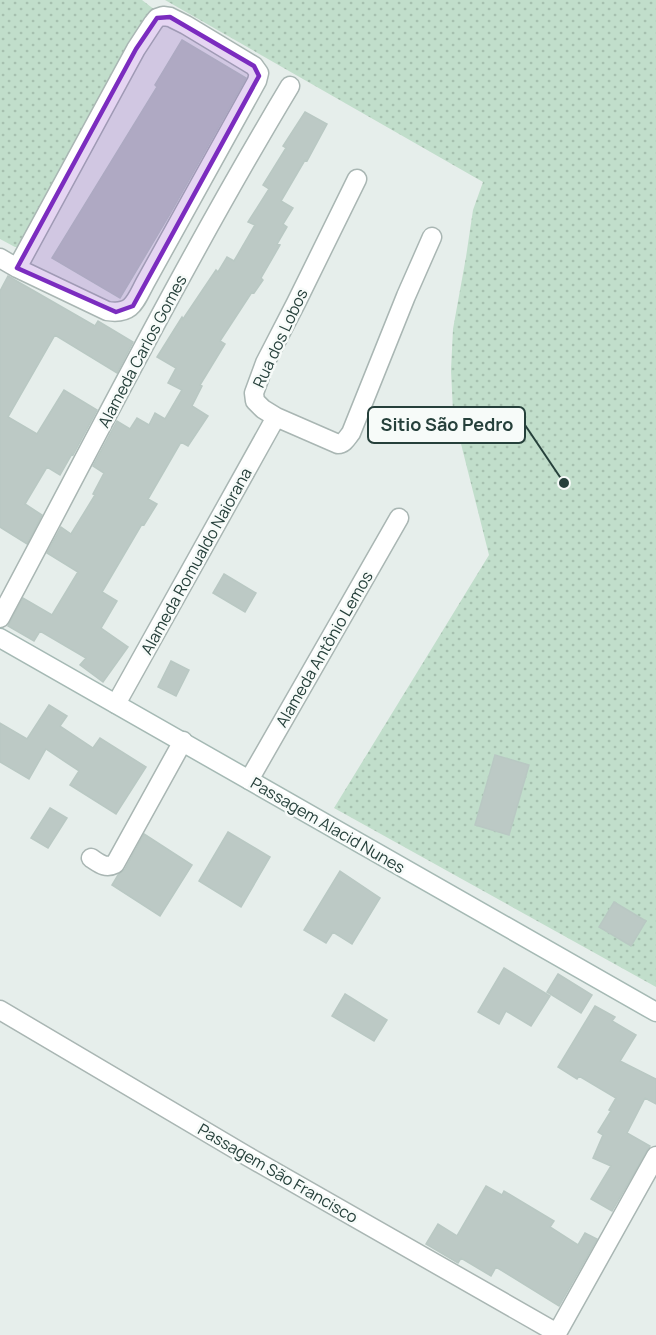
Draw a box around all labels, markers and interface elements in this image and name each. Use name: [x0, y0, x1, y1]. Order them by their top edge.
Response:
street label: Alameda Carlos Gomes: [92, 271, 192, 431]
street label: Rua dos Lobos: [247, 285, 313, 391]
callout: Sitio São Pedro: [368, 407, 525, 443]
text: Sitio São Pedro: [381, 412, 513, 436]
street label: Alameda Romualdo Naiorana: [135, 464, 257, 658]
street label: Alameda Antônio Lemos: [270, 567, 378, 731]
street label: Passagem Alacid Nunes: [247, 772, 409, 878]
street label: Passagem São Francisco: [194, 1118, 362, 1228]

